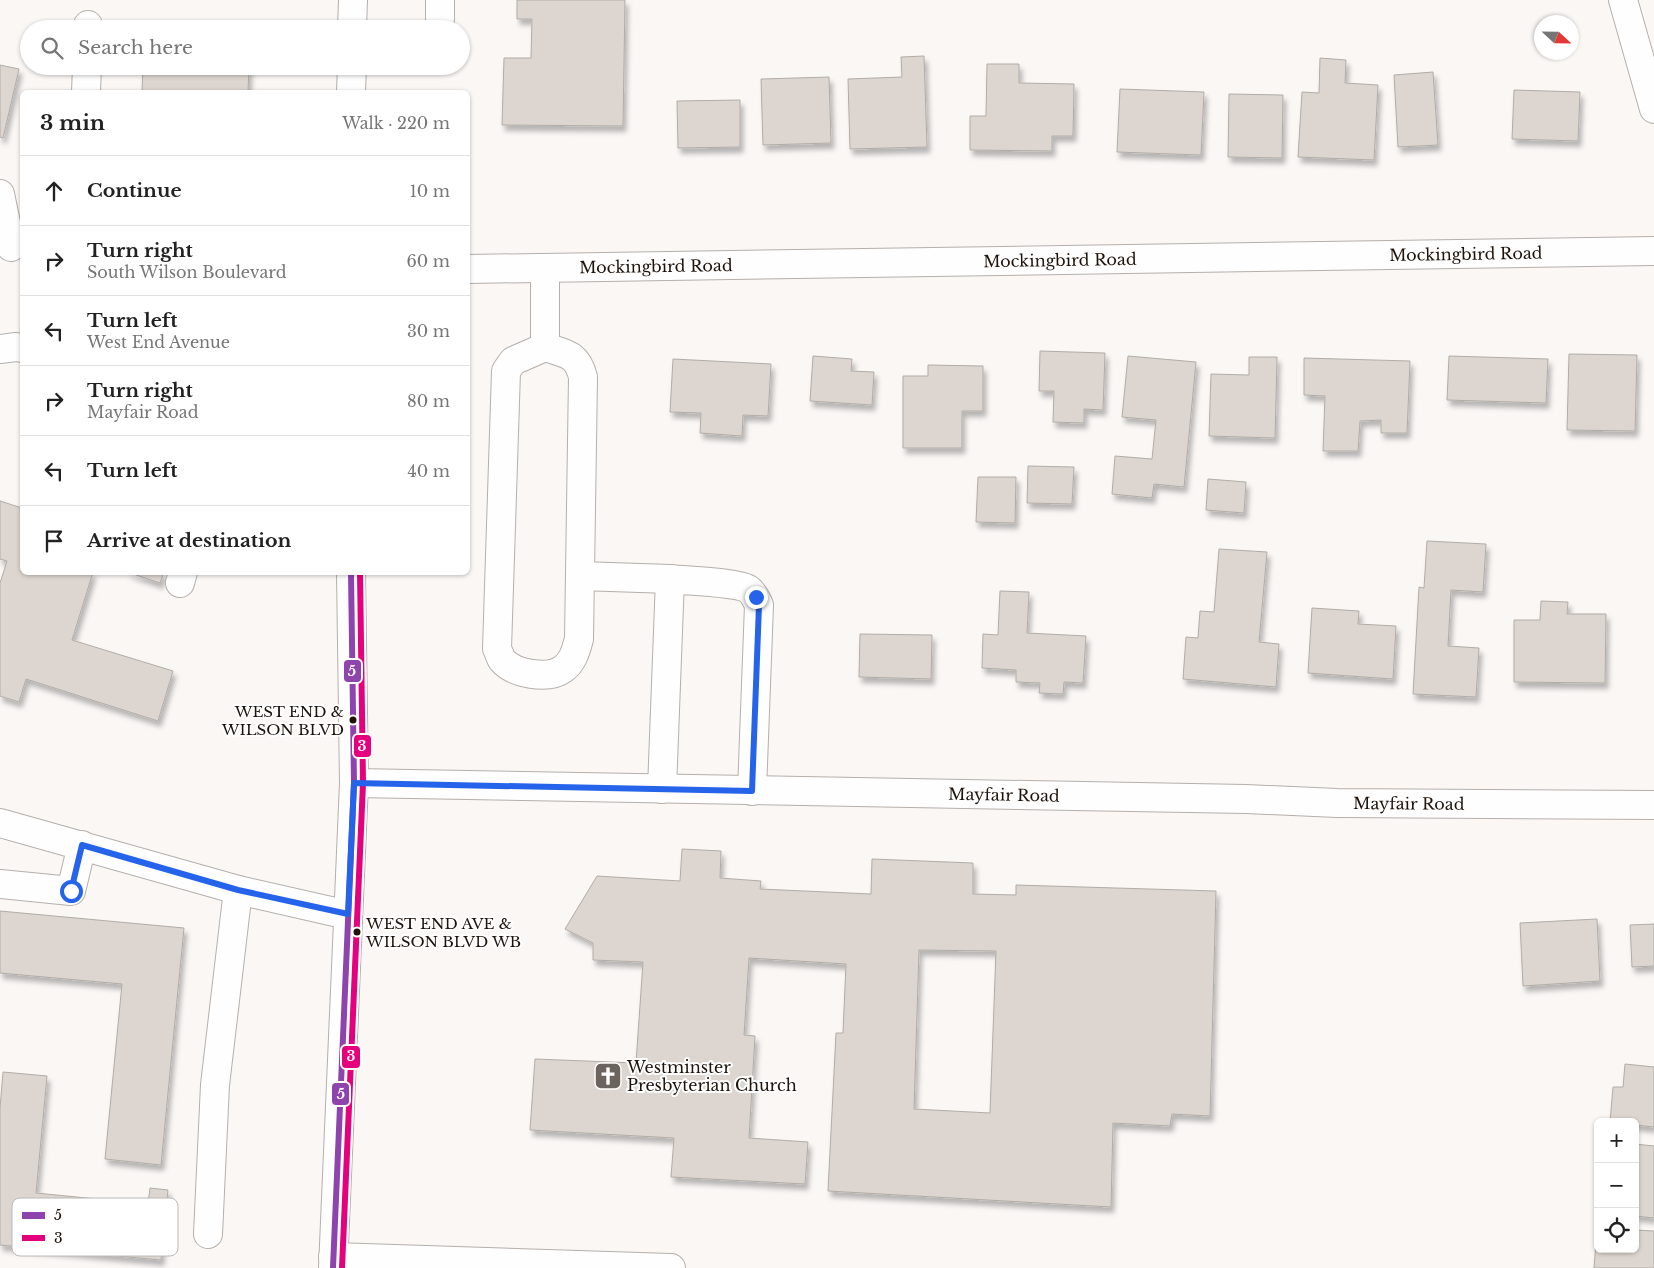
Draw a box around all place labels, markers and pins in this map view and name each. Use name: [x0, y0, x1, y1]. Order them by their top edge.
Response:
place label: WEST END & WILSON BLVD: [221, 702, 344, 739]
marker: WEST END & WILSON BLVD: [348, 715, 358, 725]
place label: WEST END AVE & WILSON BLVD WB: [365, 914, 521, 951]
marker: WEST END AVE & WILSON BLVD WB: [352, 927, 362, 937]
place label: Westminster Presbyterian Church: [626, 1057, 797, 1095]
church icon: Westminster Presbyterian Church: [593, 1061, 623, 1091]

